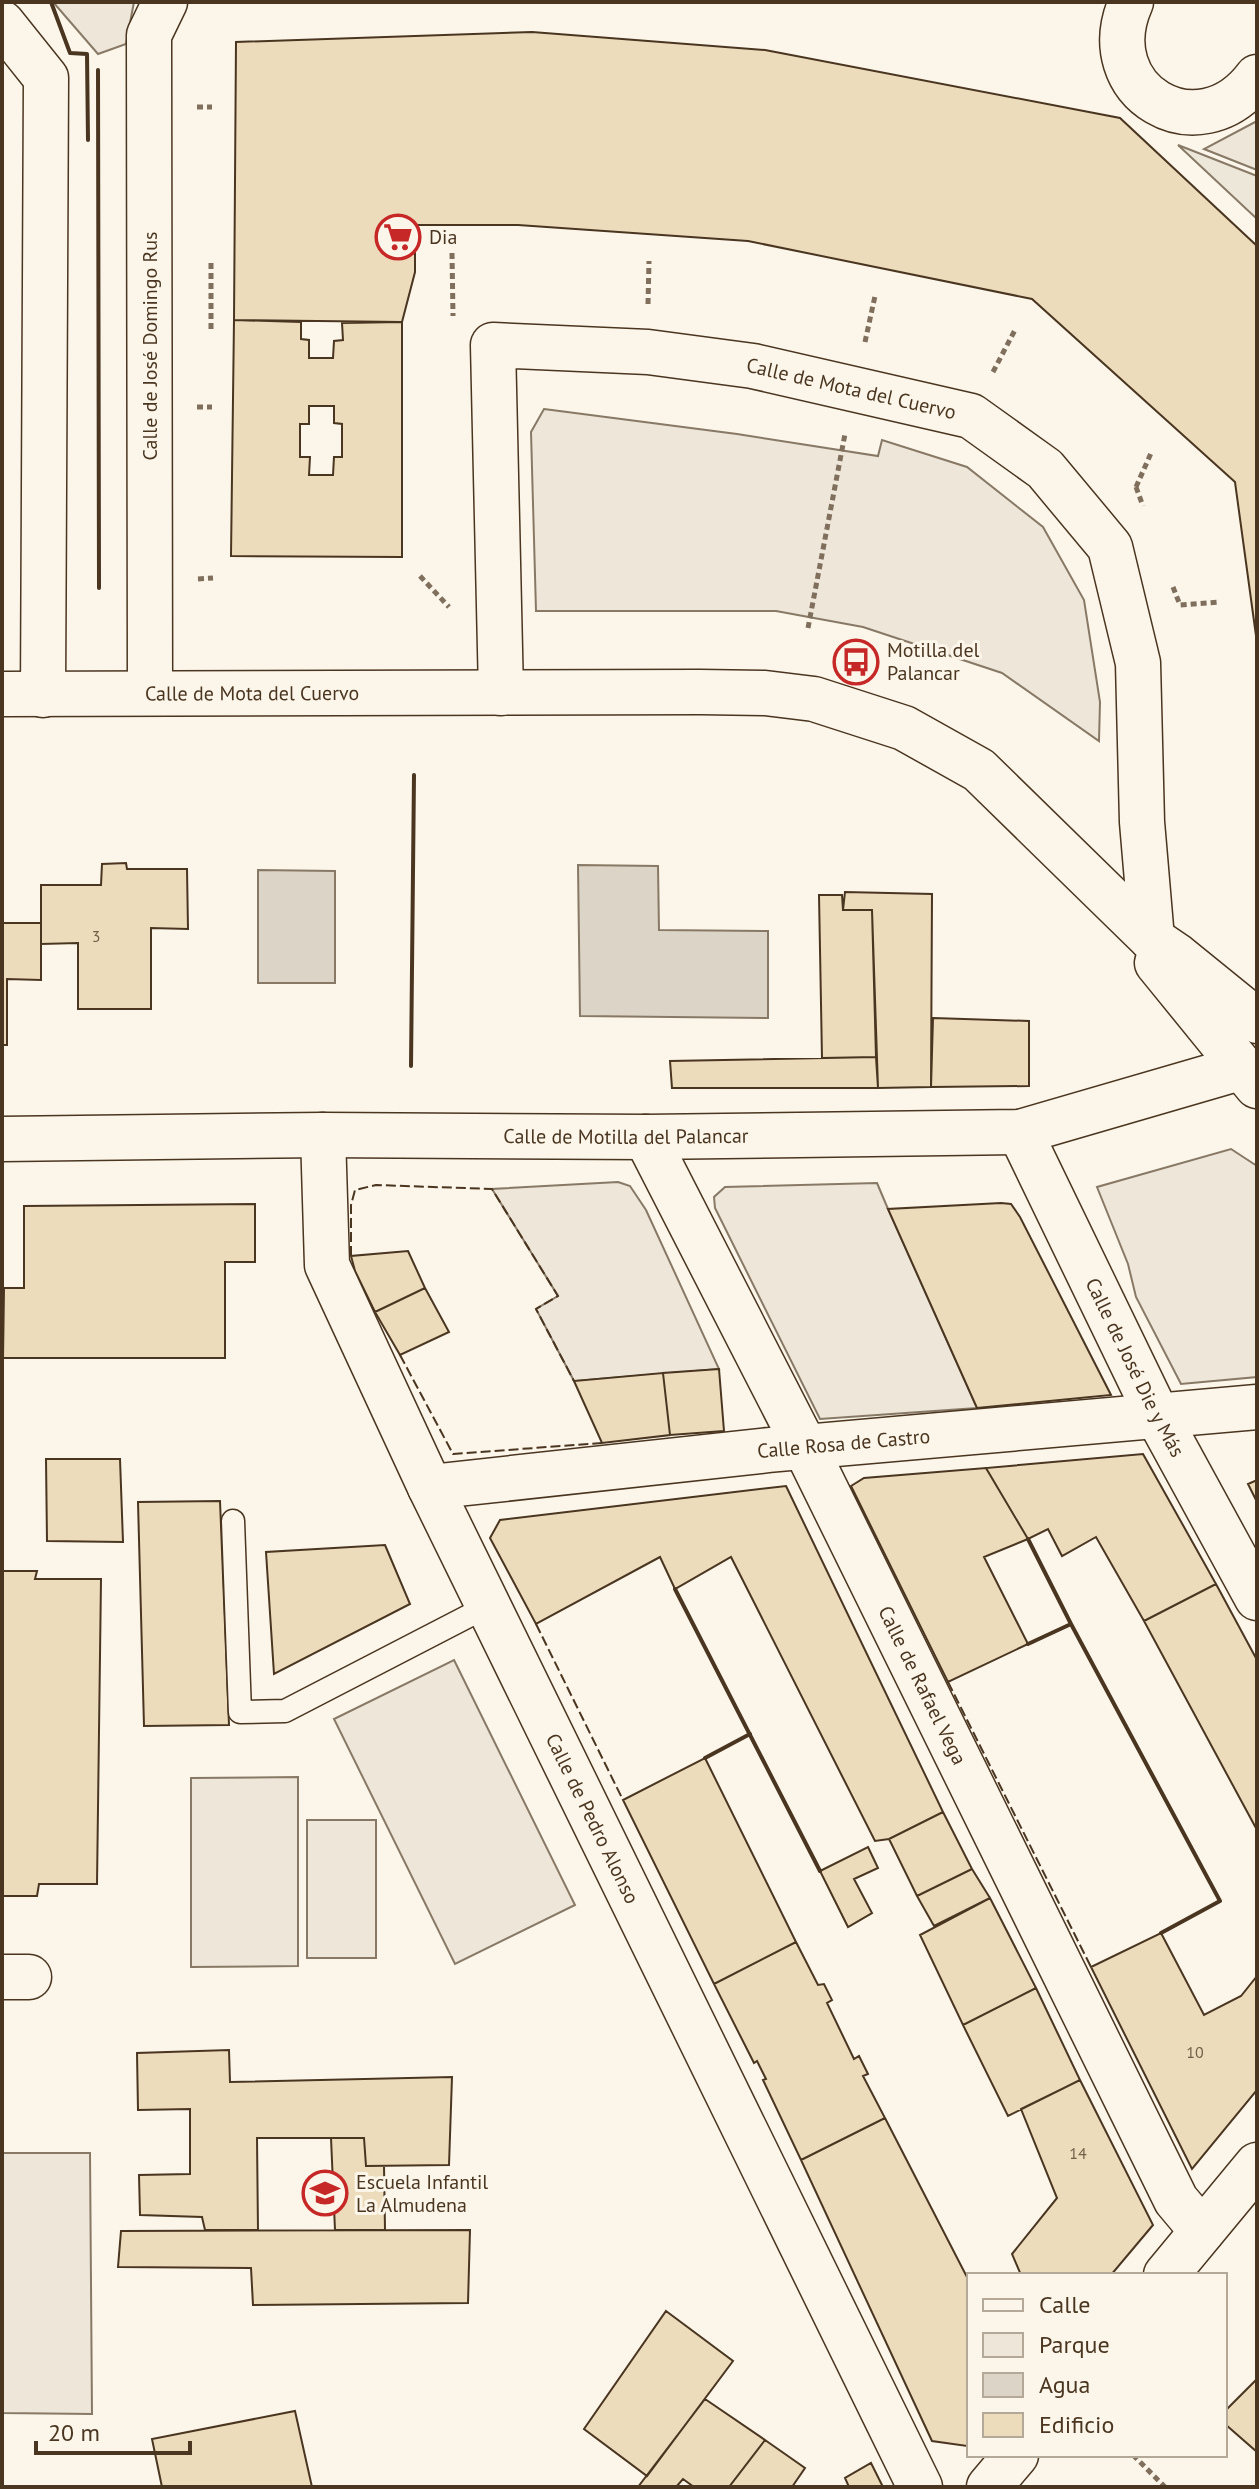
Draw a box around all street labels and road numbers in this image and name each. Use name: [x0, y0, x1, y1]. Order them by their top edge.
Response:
street label: Calle de José Domingo Rus: [137, 232, 163, 460]
street label: Calle de Mota del Cuervo: [745, 352, 959, 425]
street label: Calle de Mota del Cuervo: [145, 680, 359, 707]
street label: Calle de Motilla del Palancar: [503, 1123, 749, 1150]
street label: Calle de José Die y Más: [1080, 1274, 1190, 1462]
street label: Calle Rosa de Castro: [756, 1423, 931, 1464]
street label: Calle de Rafael Vega: [872, 1601, 973, 1769]
street label: Calle de Pedro Alonso: [540, 1729, 645, 1908]

